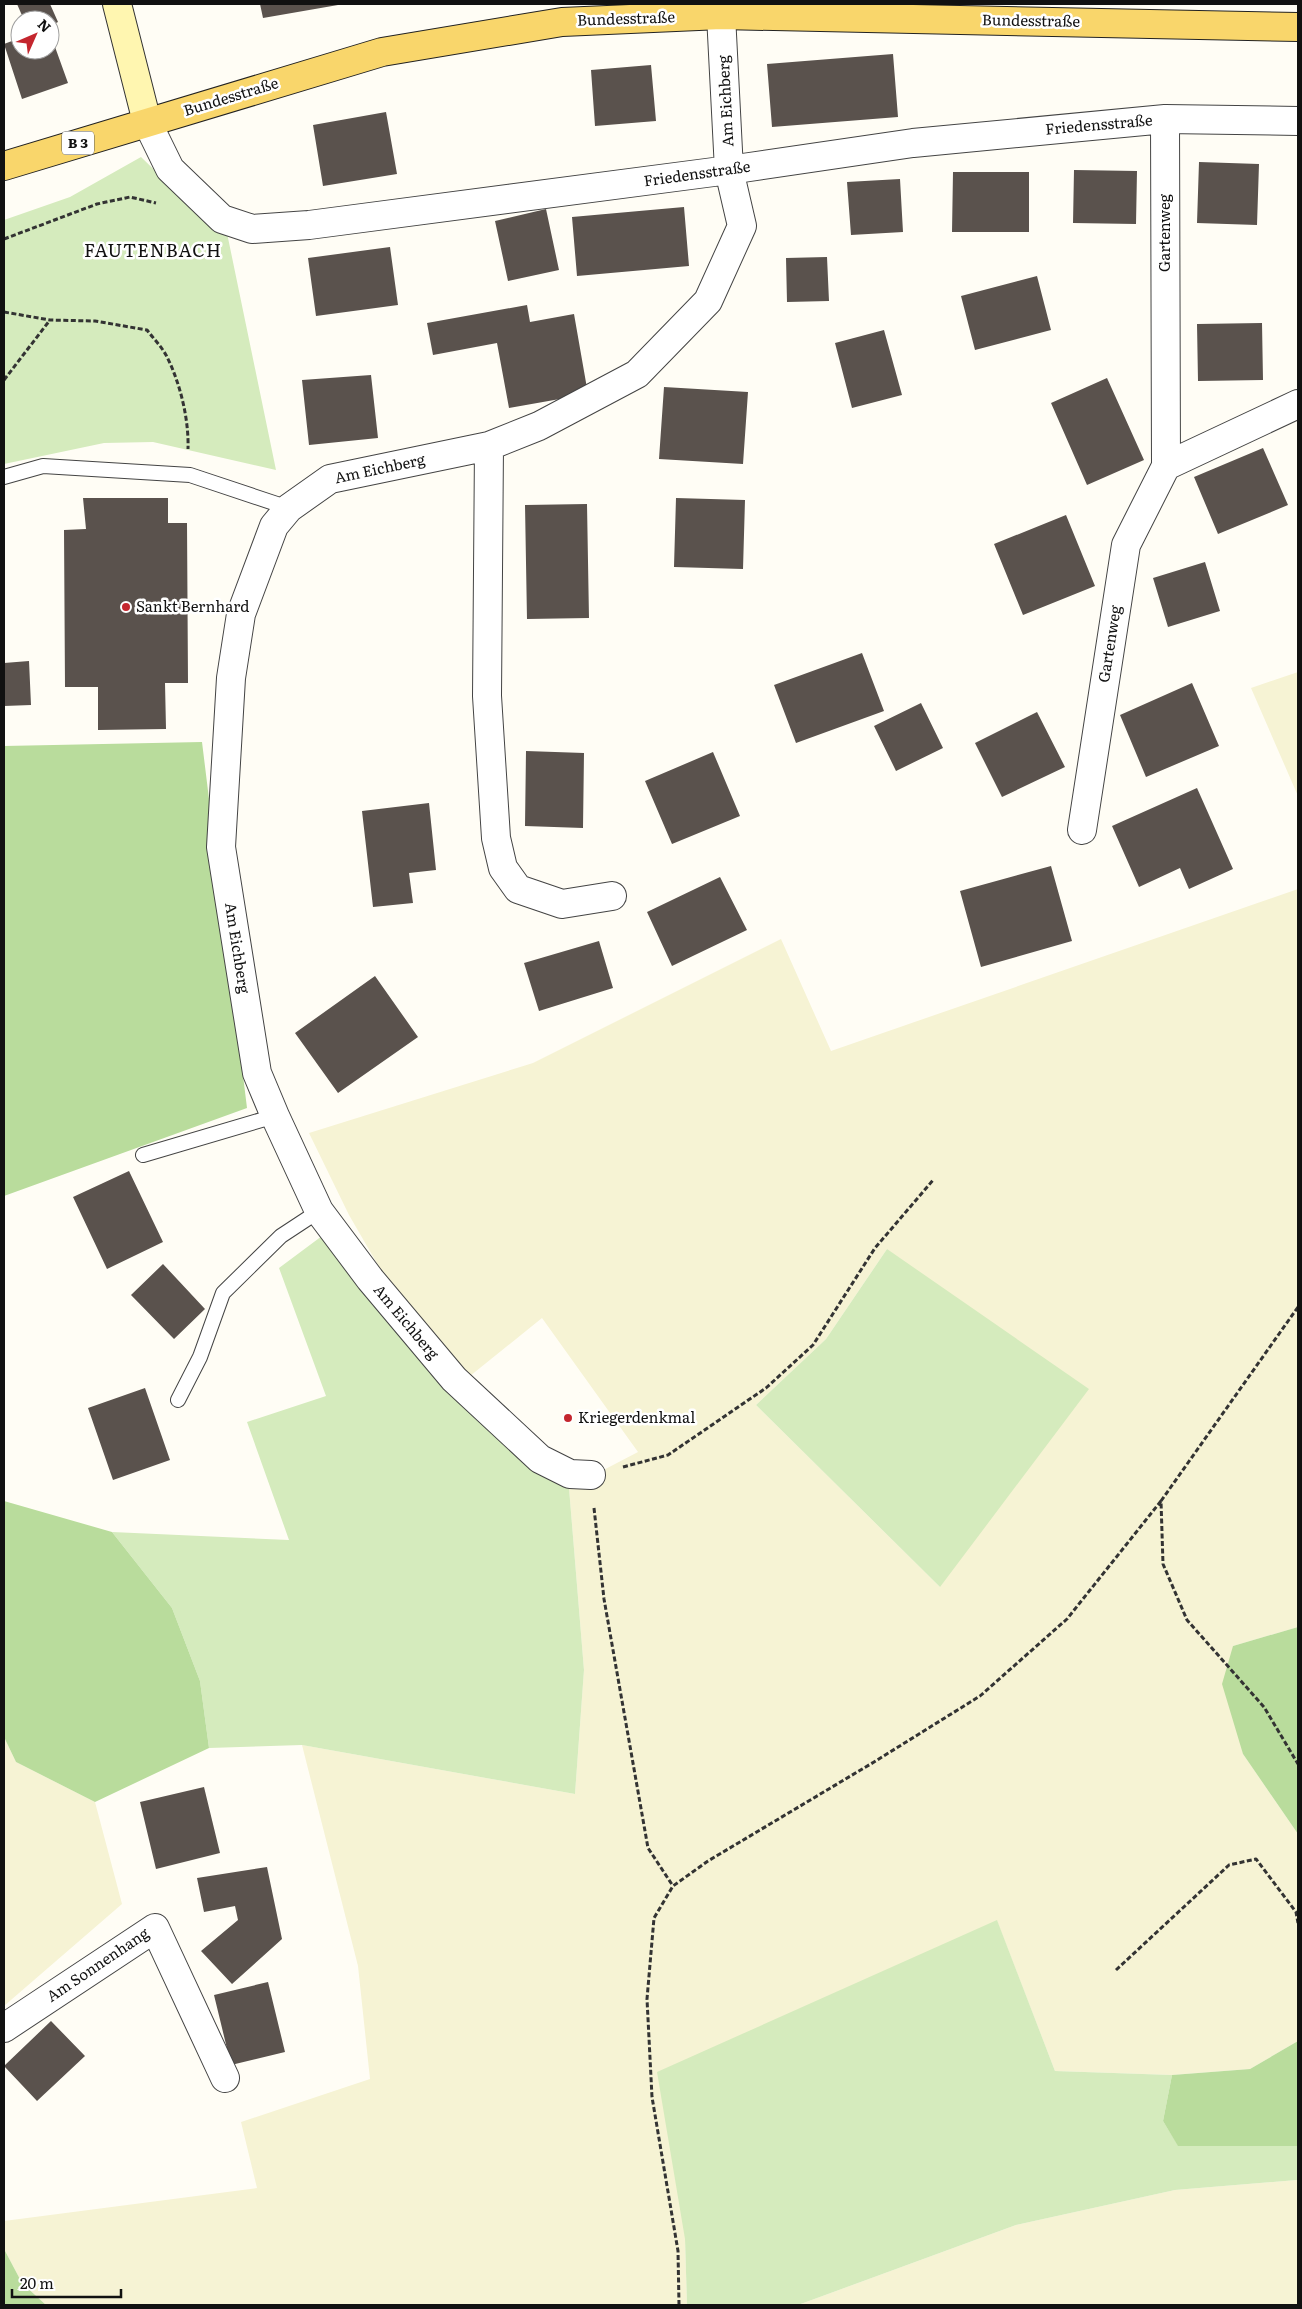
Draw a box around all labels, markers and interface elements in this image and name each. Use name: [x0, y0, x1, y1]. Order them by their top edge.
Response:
street label: Bundesstraße: [577, 4, 676, 31]
street label: Bundesstraße: [982, 7, 1080, 32]
north arrow: [10, 10, 60, 60]
text: N: [34, 14, 56, 37]
street label: Am Eichberg: [711, 54, 738, 148]
street label: Bundesstraße: [180, 70, 281, 121]
street label: Friedensstraße: [1044, 107, 1154, 140]
road number: B 3: [62, 132, 94, 154]
street label: Friedensstraße: [642, 154, 752, 191]
street label: Gartenweg: [1152, 193, 1175, 272]
district label: FAUTENBACH: [84, 236, 222, 263]
street label: Am Eichberg: [332, 447, 428, 488]
place label: Sankt Bernhard: [136, 594, 249, 617]
marker: Sankt Bernhard: [120, 601, 132, 613]
street label: Gartenweg: [1091, 603, 1126, 684]
street label: Am Eichberg: [220, 901, 257, 996]
street label: Am Eichberg: [369, 1278, 446, 1364]
place label: Kriegerdenkmal: [578, 1405, 695, 1428]
marker: Kriegerdenkmal: [562, 1412, 574, 1424]
street label: Am Sonnenhang: [41, 1921, 154, 2007]
scale bar: [12, 2266, 121, 2298]
text: 20 m: [20, 2271, 54, 2294]

